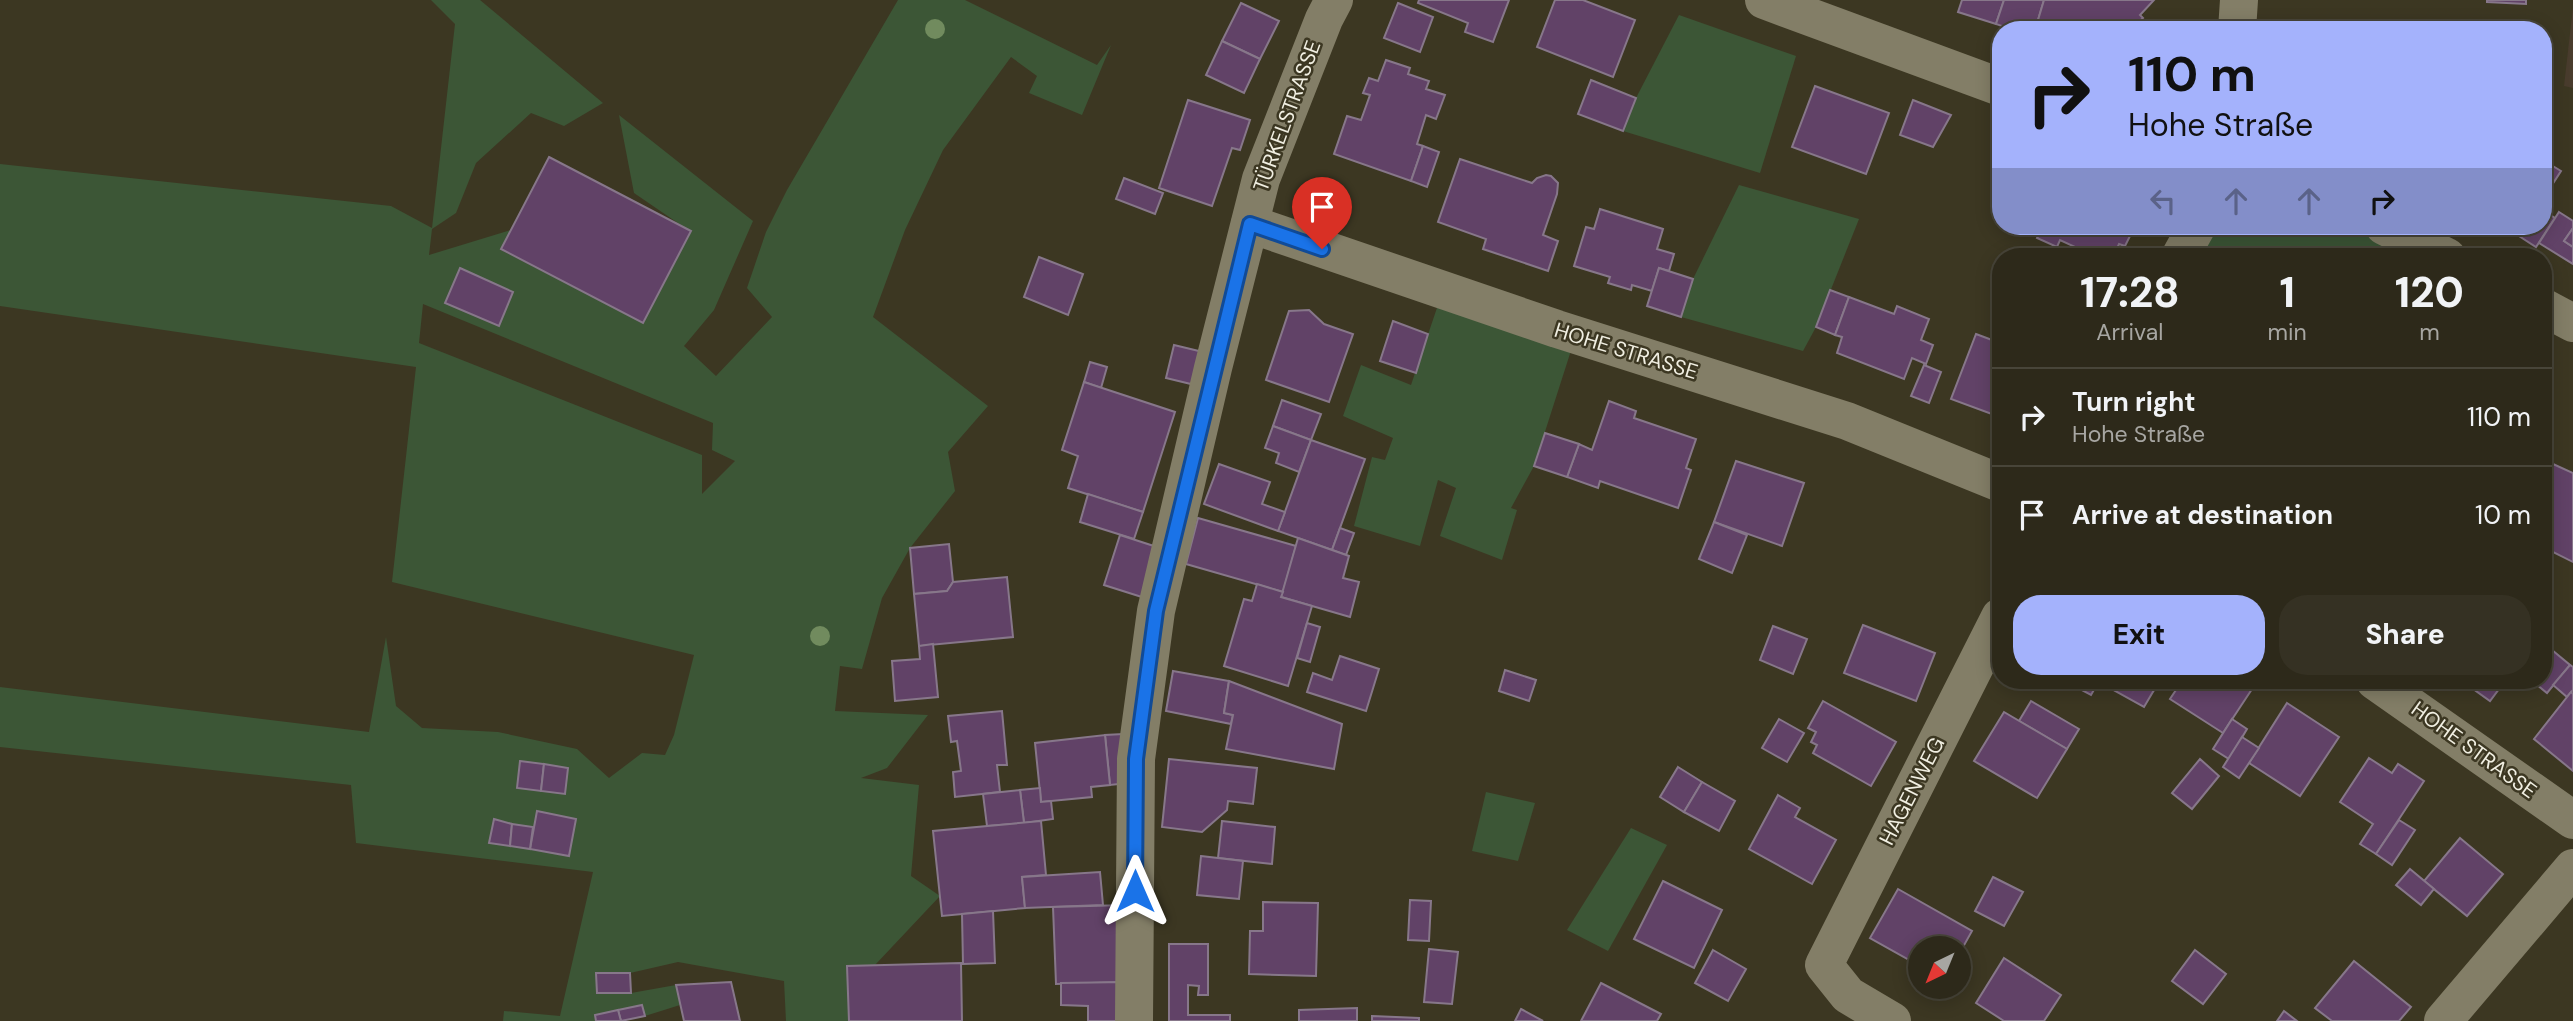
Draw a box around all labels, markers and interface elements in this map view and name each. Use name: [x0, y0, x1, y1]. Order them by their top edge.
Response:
street label: TÜRKELSTRASSE: [1247, 37, 1327, 195]
text: 110 m: [2128, 42, 2256, 106]
icon: right: [2013, 49, 2104, 140]
text: Hohe Straße: [2128, 104, 2313, 146]
pin: [1292, 177, 1352, 249]
icon: left: [2144, 182, 2182, 220]
icon: ahead: [2217, 182, 2255, 220]
icon: ahead: [2290, 182, 2328, 220]
icon: right: [2363, 182, 2401, 220]
icon: arrive: [1303, 188, 1341, 226]
text: 17:28: [2080, 265, 2180, 320]
text: 1: [2279, 265, 2295, 320]
text: 120: [2395, 265, 2464, 320]
street label: HOHE STRASSE: [1551, 316, 1701, 386]
text: Arrival: [2096, 317, 2163, 347]
text: min: [2268, 317, 2307, 347]
text: m: [2419, 317, 2440, 347]
text: Turn right: [2072, 385, 2196, 419]
icon: right: [2013, 398, 2051, 436]
text: 110 m: [2467, 400, 2531, 434]
text: Hohe Straße: [2072, 419, 2205, 449]
icon: arrive: [2013, 496, 2051, 534]
text: Arrive at destination: [2072, 498, 2333, 532]
text: 10 m: [2475, 498, 2531, 532]
button: Exit: [2013, 595, 2265, 675]
button: Share: [2279, 595, 2531, 675]
street label: HOHE STRASSE: [2406, 695, 2542, 805]
street label: HAGENWEG: [1873, 732, 1951, 850]
position arrow: [1098, 854, 1172, 928]
north arrow: [1908, 936, 1970, 999]
map controls: [1908, 936, 1971, 999]

